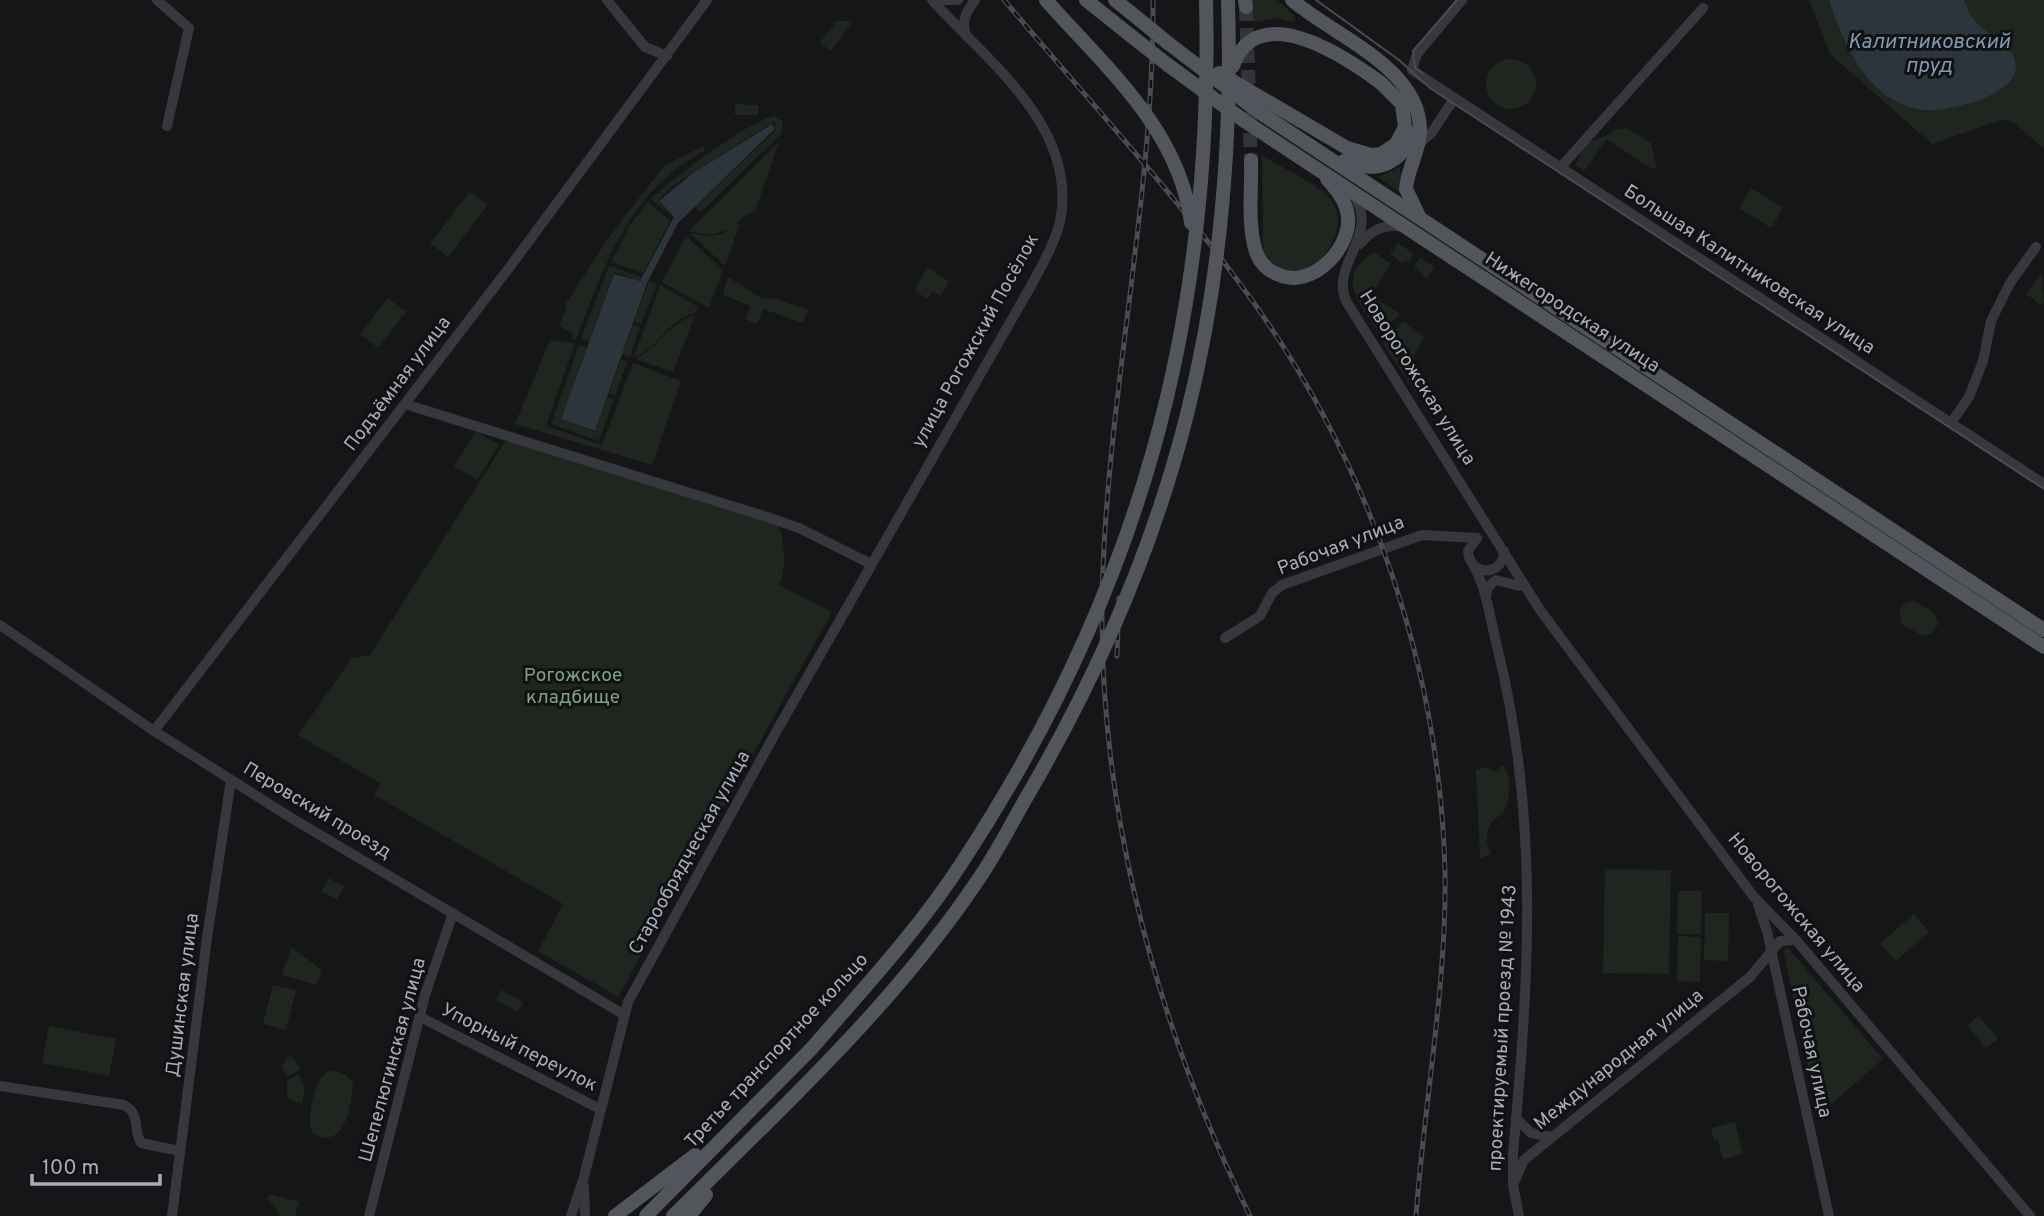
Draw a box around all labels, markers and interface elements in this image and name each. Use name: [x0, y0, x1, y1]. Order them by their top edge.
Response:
water label: Калитниковский пруд: [1848, 29, 2011, 80]
street label: Большая Калитниковская улица: [1619, 180, 1879, 360]
street label: улица Рогожский Посёлок: [907, 230, 1045, 452]
street label: Нижегородская улица: [1480, 247, 1664, 379]
street label: Новорогожская улица: [1353, 286, 1481, 470]
street label: Подъёмная улица: [339, 312, 457, 456]
street label: Рабочая улица: [1274, 511, 1408, 581]
park label: Рогожское кладбище: [524, 664, 622, 710]
street label: Старообрядческая улица: [624, 747, 756, 959]
street label: Перовский проезд: [238, 757, 396, 865]
street label: Новорогожская улица: [1722, 828, 1870, 998]
street label: проектируемый проезд № 1943: [1484, 884, 1522, 1172]
street label: Душинская улица: [161, 912, 205, 1078]
street label: Третье транспортное кольцо: [680, 948, 874, 1154]
street label: Шепелюгинская улица: [354, 955, 432, 1165]
street label: Международная улица: [1529, 984, 1709, 1136]
street label: Рабочая улица: [1785, 984, 1837, 1120]
street label: Упорный переулок: [437, 998, 601, 1098]
scale bar: [32, 1142, 159, 1186]
text: 100 m: [42, 1155, 99, 1182]

